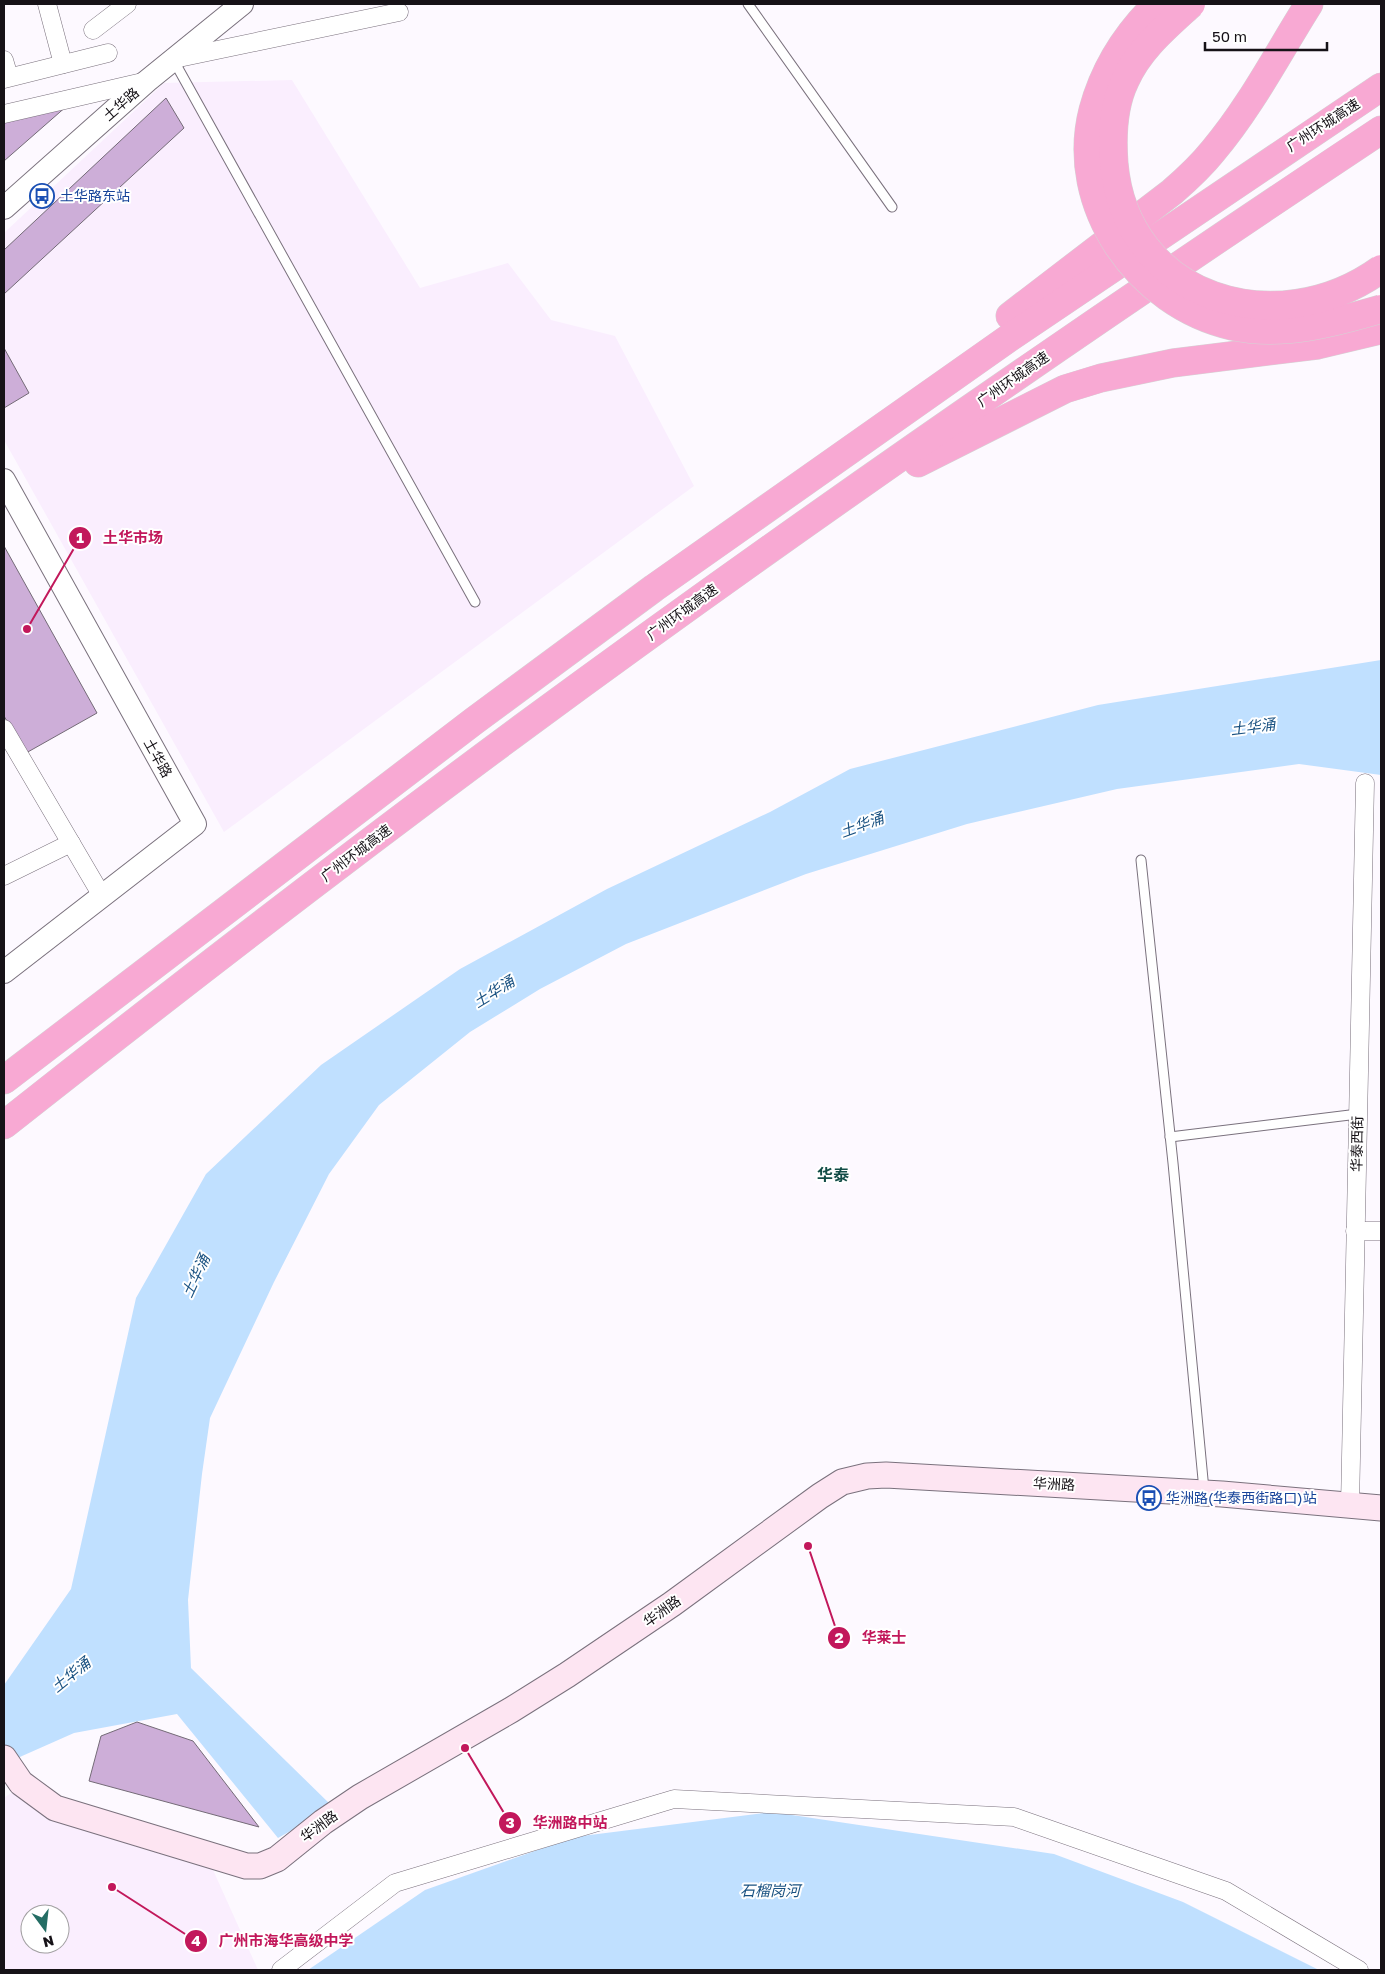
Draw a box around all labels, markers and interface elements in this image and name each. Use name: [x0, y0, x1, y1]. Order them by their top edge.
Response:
scale bar: [1205, 20, 1328, 52]
text: 50 m: [1212, 27, 1247, 45]
street label: 土华路: [99, 83, 142, 124]
street label: 广州环城高速: [1283, 95, 1363, 155]
bus stop icon: 土华路东站: [29, 183, 55, 209]
place label: 土华路东站: [60, 187, 130, 204]
street label: 广州环城高速: [973, 348, 1052, 410]
callout: 土华市场: [68, 523, 173, 553]
text: 1: [76, 528, 84, 546]
text: 土华市场: [103, 528, 163, 546]
street label: 广州环城高速: [643, 580, 721, 643]
water label: 土华涌: [1229, 714, 1278, 738]
street label: 土华路: [141, 735, 176, 780]
water label: 土华涌: [837, 807, 888, 840]
street label: 广州环城高速: [317, 821, 394, 885]
water label: 土华涌: [470, 971, 519, 1011]
street label: 华泰西街: [1348, 1116, 1365, 1172]
district label: 华泰: [817, 1165, 849, 1185]
water label: 土华涌: [177, 1250, 214, 1300]
street label: 华洲路: [1033, 1474, 1075, 1493]
bus stop icon: 华洲路(华泰西街路口)站: [1136, 1485, 1162, 1511]
place label: 华洲路(华泰西街路口)站: [1166, 1489, 1317, 1506]
street label: 华洲路: [640, 1592, 684, 1630]
callout: 华莱士: [827, 1623, 917, 1653]
text: 2: [834, 1628, 844, 1646]
text: 华莱士: [861, 1628, 907, 1646]
water label: 土华涌: [47, 1652, 95, 1695]
street label: 华洲路: [297, 1806, 341, 1845]
callout: 华洲路中站: [498, 1808, 618, 1838]
text: 3: [505, 1813, 515, 1831]
text: 华洲路中站: [532, 1813, 608, 1831]
water label: 石榴岗河: [740, 1881, 803, 1899]
north arrow: [20, 1904, 70, 1954]
callout: 广州市海华高级中学: [184, 1926, 364, 1956]
text: 4: [191, 1931, 201, 1949]
text: 广州市海华高级中学: [218, 1931, 354, 1949]
text: N: [41, 1932, 56, 1952]

